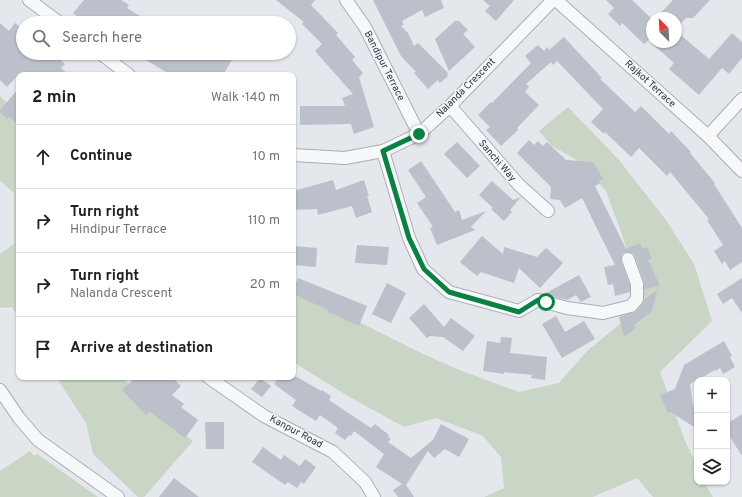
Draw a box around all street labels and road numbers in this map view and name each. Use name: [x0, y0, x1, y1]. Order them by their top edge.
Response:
street label: Bandipur Terrace: [361, 29, 407, 103]
street label: Nalanda Crescent: [434, 55, 499, 120]
street label: Rajkot Terrace: [622, 58, 678, 110]
street label: Sanchi Way: [475, 137, 519, 185]
street label: Kanpur Road: [267, 413, 325, 451]

